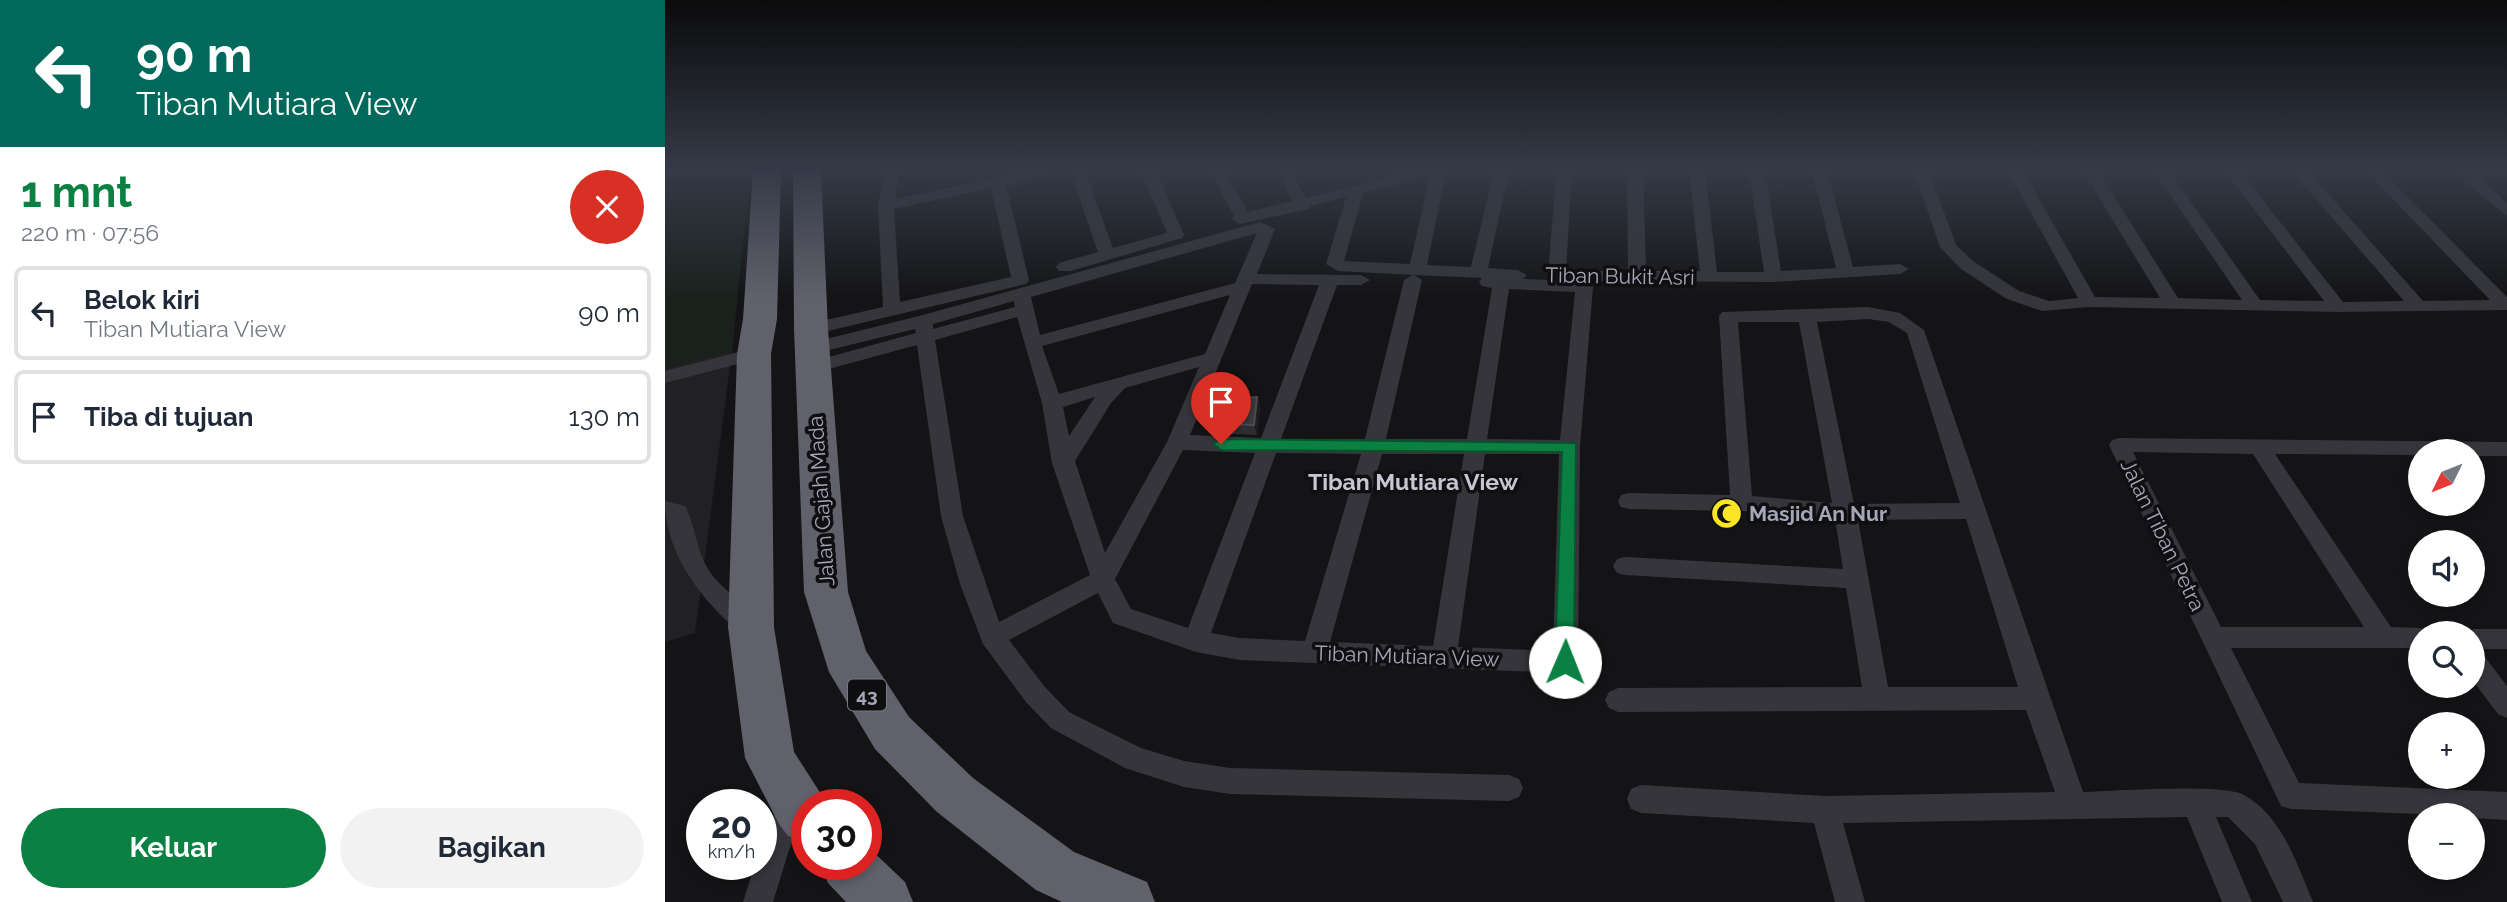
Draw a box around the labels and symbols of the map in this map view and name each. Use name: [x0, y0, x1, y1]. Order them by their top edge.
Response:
street label: Tiban Bukit Asri: [1545, 262, 1695, 290]
pin: [1191, 372, 1251, 444]
street label: Jalan Gajah Mada: [803, 415, 839, 587]
north arrow: [2408, 439, 2485, 516]
street label: Jalan Tiban Petra: [2115, 455, 2211, 615]
district label: Tiban Mutiara View: [1308, 468, 1519, 495]
mosque icon: Masjid An Nur: [1709, 496, 1743, 530]
place label: Masjid An Nur: [1749, 501, 1887, 526]
position arrow: [1528, 625, 1602, 699]
street label: Tiban Mutiara View: [1314, 640, 1500, 672]
road number: 43: [848, 680, 886, 710]
speed limit sign: 30: [791, 789, 882, 880]

